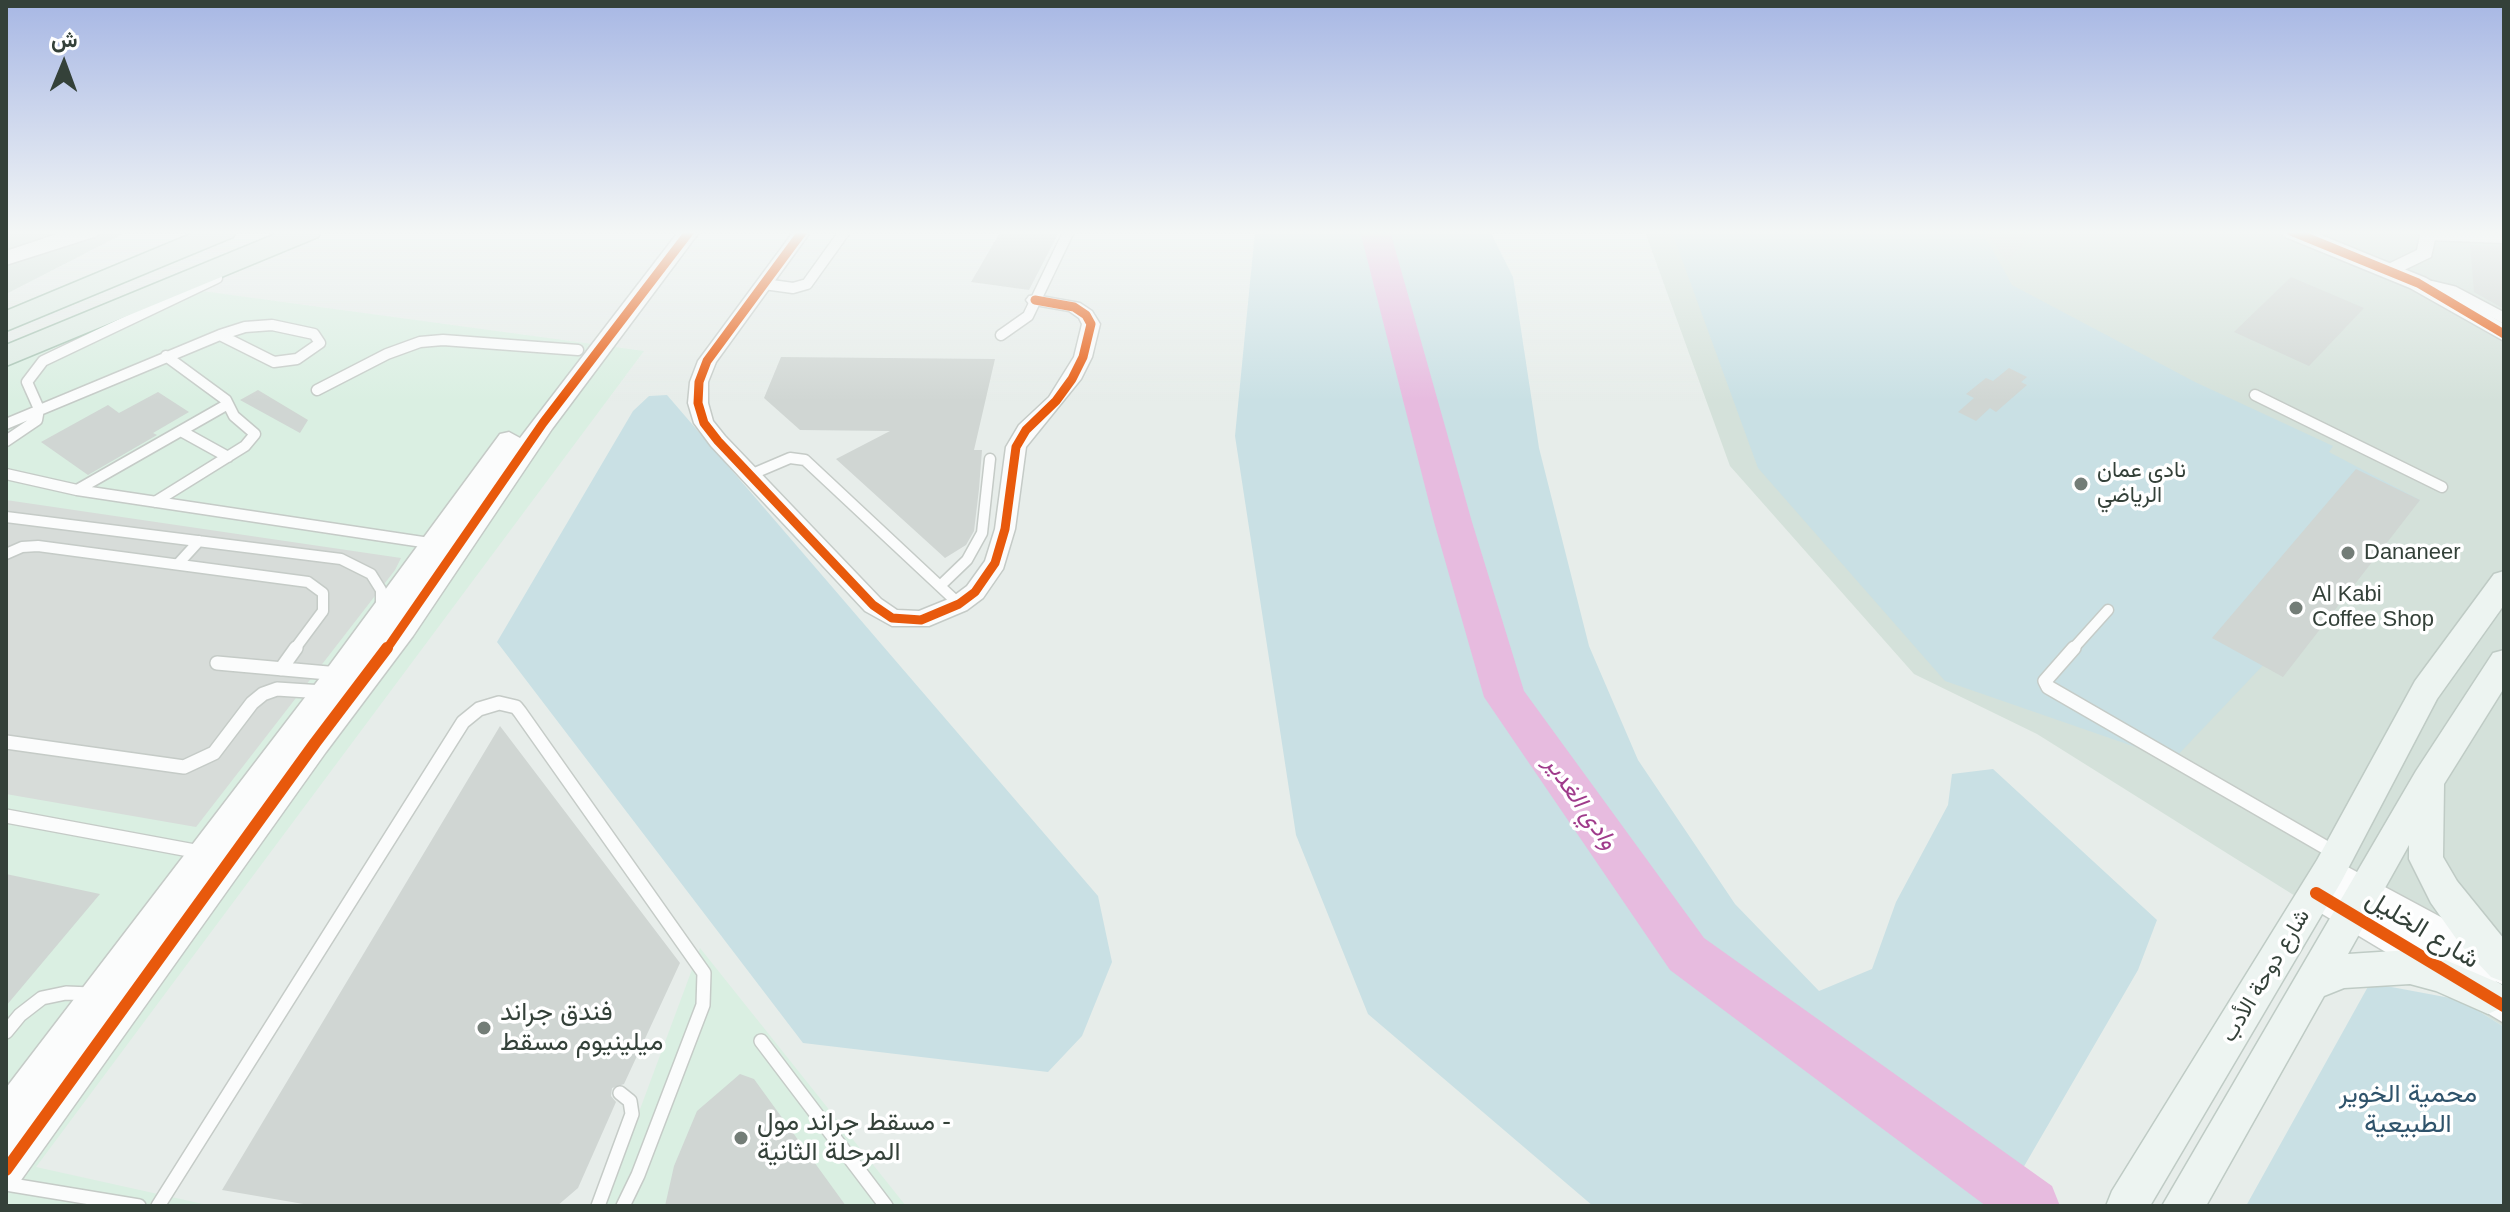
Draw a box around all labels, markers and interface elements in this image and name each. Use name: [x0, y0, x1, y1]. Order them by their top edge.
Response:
north arrow: [24, 24, 104, 104]
text: ش: [51, 27, 78, 52]
place label: نادي عمان الرياضي: [2097, 458, 2186, 510]
marker: نادي عمان الرياضي: [2072, 475, 2090, 493]
place label: Dananeer: [2364, 540, 2461, 566]
marker: Dananeer: [2339, 544, 2357, 562]
place label: Al Kabi Coffee Shop: [2312, 582, 2434, 634]
marker: Al Kabi Coffee Shop: [2287, 599, 2305, 617]
water label: وادي الغدير: [1537, 751, 1623, 855]
street label: شارع الخليل: [2360, 884, 2484, 976]
street label: شارع دوحة الأدب: [2216, 905, 2316, 1047]
place label: فندق جراند ميلينيوم مسقط: [500, 997, 663, 1058]
marker: فندق جراند ميلينيوم مسقط: [475, 1019, 493, 1037]
park label: محمية الخوير الطبيعية: [2339, 1079, 2477, 1140]
place label: مسقط جراند مول - المرحلة الثانية: [757, 1107, 951, 1168]
marker: مسقط جراند مول - المرحلة الثانية: [732, 1129, 750, 1147]

